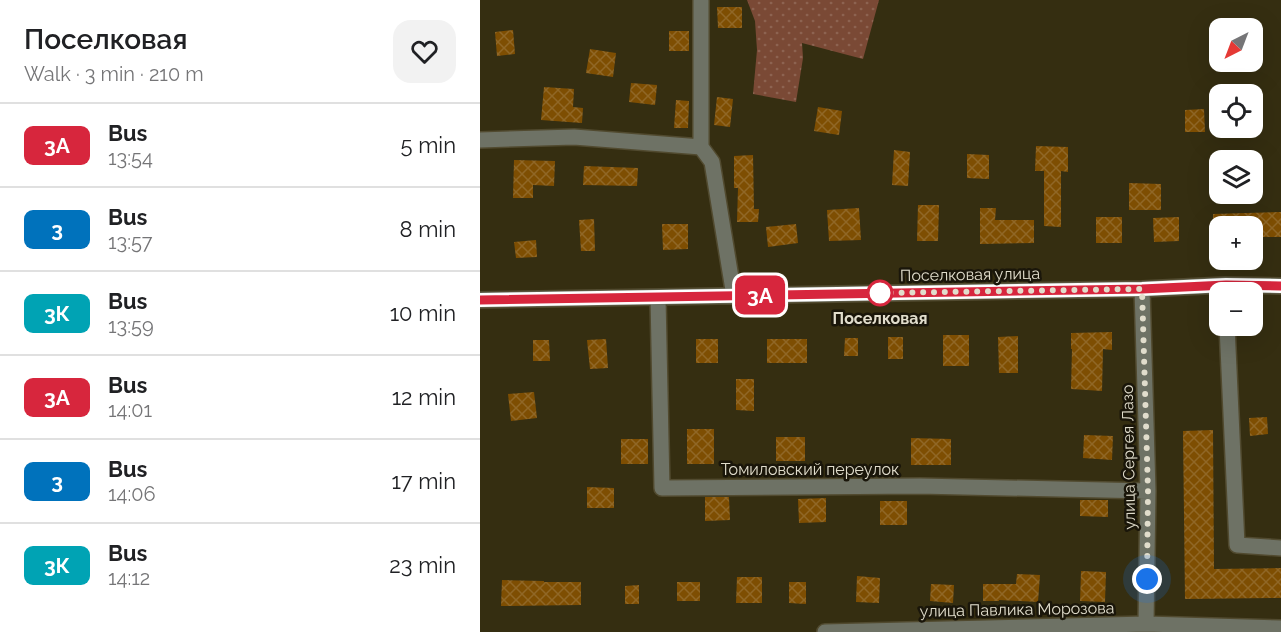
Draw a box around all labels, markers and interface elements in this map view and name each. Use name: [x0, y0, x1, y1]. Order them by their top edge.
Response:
north arrow: [1209, 18, 1263, 72]
map controls: [1209, 18, 1263, 336]
button: heart: [393, 20, 456, 83]
text: Поселковая: [24, 23, 188, 56]
text: Walk · 3 min · 210 m: [24, 62, 204, 86]
button: locate: [1209, 84, 1263, 138]
text: Bus: [108, 120, 147, 146]
text: 5 min: [401, 132, 456, 158]
text: 3А: [44, 133, 70, 158]
text: 13:54: [108, 146, 153, 170]
button: layers: [1209, 150, 1263, 204]
text: Bus: [108, 204, 147, 230]
text: 8 min: [400, 216, 456, 242]
button: +: [1209, 216, 1263, 270]
text: 3: [51, 217, 63, 242]
text: 13:57: [108, 230, 153, 254]
street label: Поселковая улица: [900, 264, 1040, 285]
line badge: 3А: [733, 276, 787, 314]
marker: Поселковая: [867, 280, 893, 306]
button: −: [1209, 282, 1263, 336]
text: 3А: [747, 283, 773, 308]
text: Bus: [108, 288, 147, 314]
text: 10 min: [390, 300, 456, 326]
text: 3К: [44, 301, 70, 326]
place label: Поселковая: [833, 309, 927, 328]
text: 13:59: [108, 314, 154, 338]
text: Bus: [108, 372, 147, 398]
text: 12 min: [392, 384, 456, 410]
street label: улица Сергея Лазо: [1118, 384, 1139, 530]
text: 3А: [44, 385, 70, 410]
text: 14:01: [108, 398, 152, 422]
text: Bus: [108, 456, 147, 482]
street label: Томиловский переулок: [721, 460, 899, 479]
text: 17 min: [391, 468, 456, 494]
text: 3: [51, 469, 63, 494]
text: 14:06: [108, 482, 156, 506]
text: Bus: [108, 540, 147, 566]
text: 23 min: [389, 552, 456, 578]
text: 3К: [44, 553, 70, 578]
your location: [1132, 564, 1162, 594]
text: 14:12: [108, 566, 150, 590]
street label: улица Павлика Морозова: [919, 598, 1115, 621]

